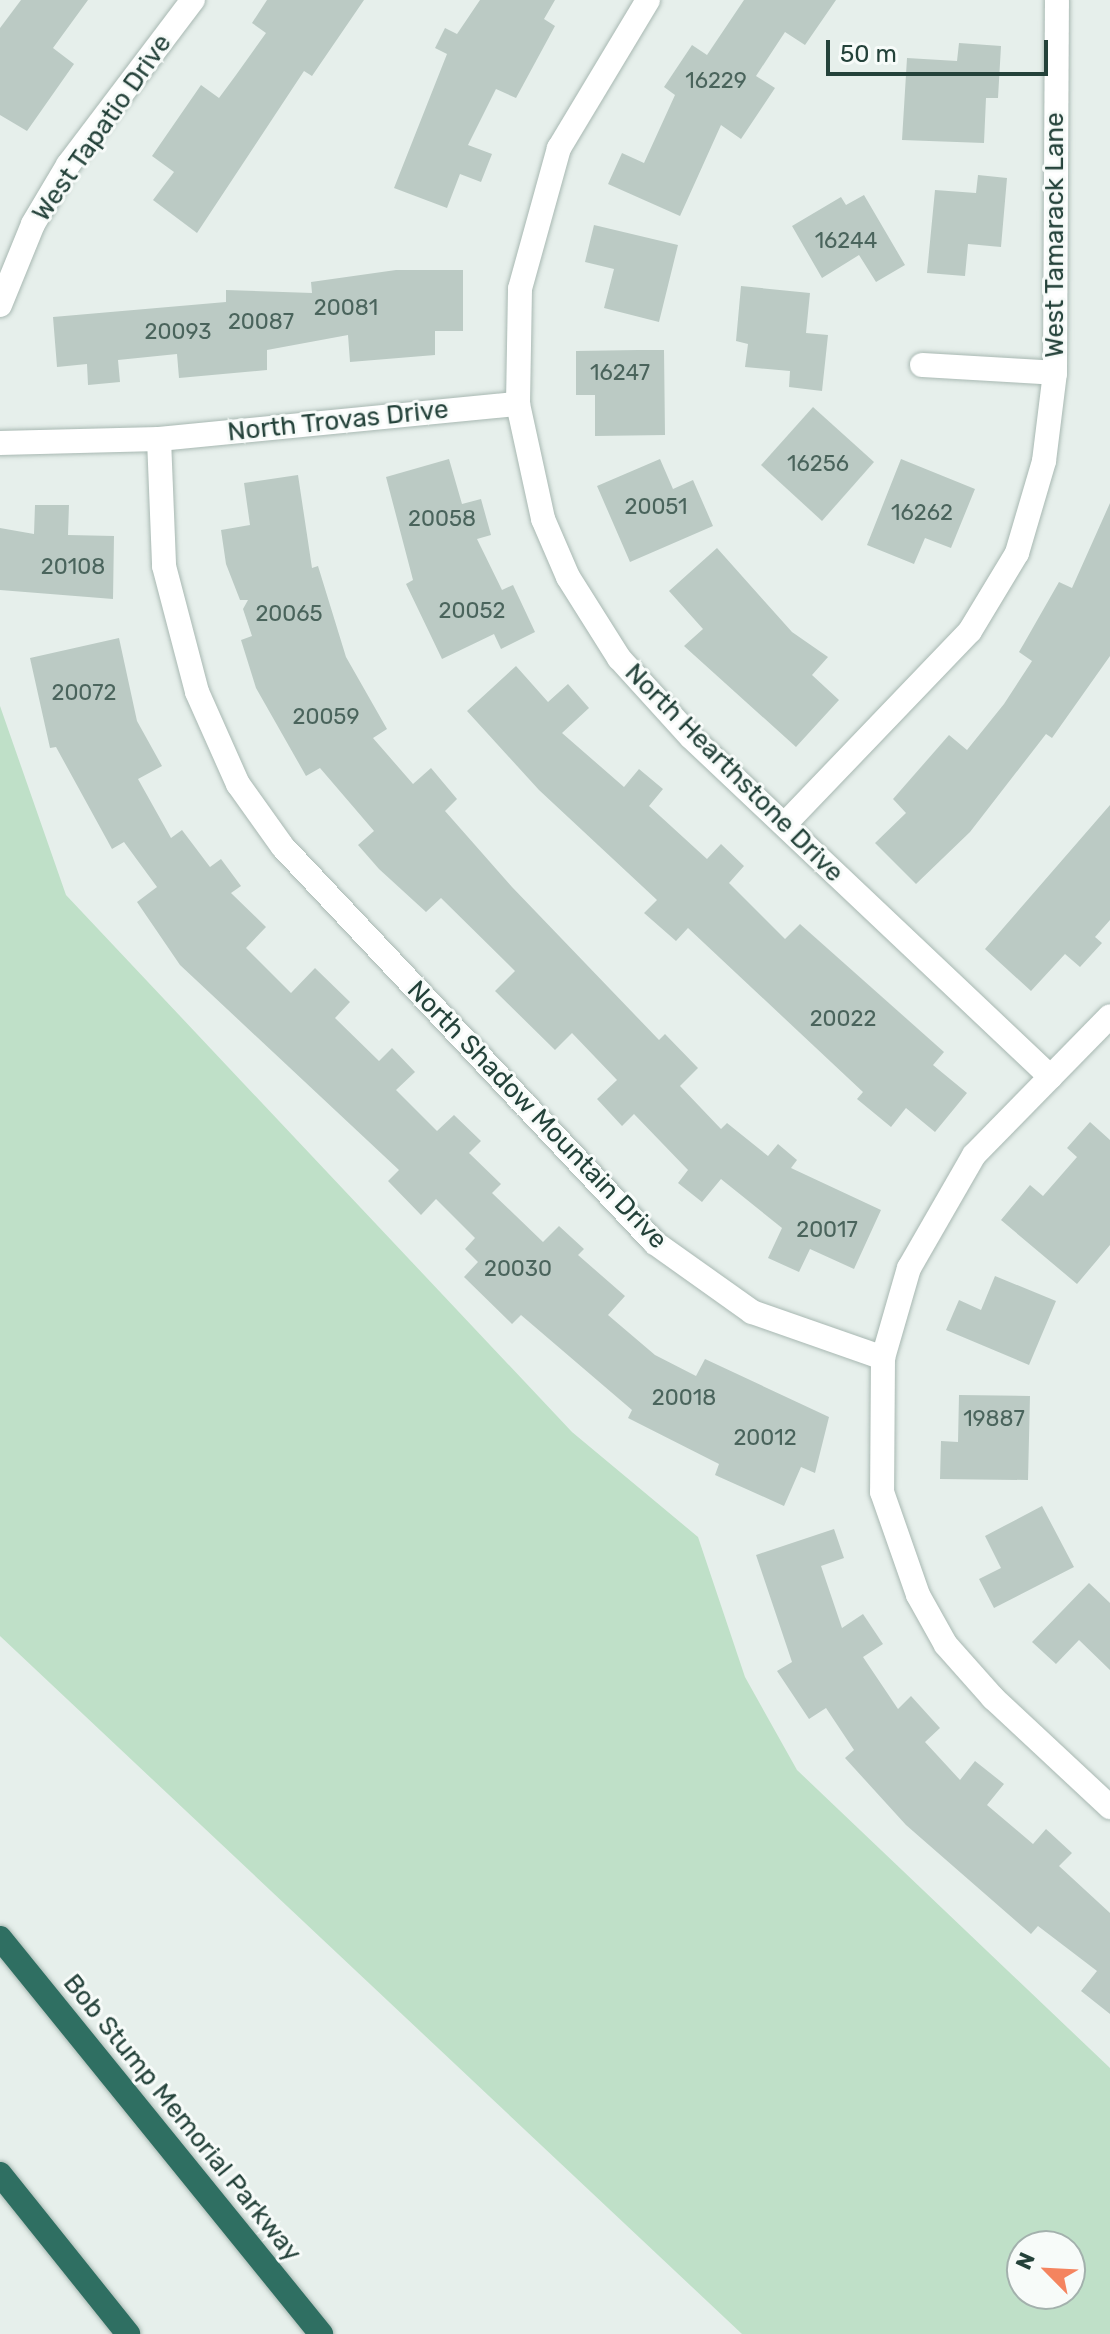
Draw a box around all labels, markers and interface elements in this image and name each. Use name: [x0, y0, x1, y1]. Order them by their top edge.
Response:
scale bar: [830, 24, 1052, 74]
street label: West Tapatio Drive: [26, 28, 178, 228]
text: 50 m: [840, 40, 897, 68]
house number: 16229: [685, 68, 747, 94]
street label: West Tamarack Lane: [1039, 112, 1071, 358]
house number: 16244: [815, 228, 877, 254]
house number: 20081: [314, 295, 378, 321]
house number: 20087: [228, 309, 294, 335]
house number: 20093: [145, 319, 211, 345]
house number: 16247: [590, 360, 650, 386]
street label: North Trovas Drive: [226, 394, 450, 448]
house number: 16256: [787, 451, 849, 477]
house number: 20051: [625, 494, 687, 520]
house number: 16262: [891, 500, 953, 526]
house number: 20058: [408, 506, 476, 532]
house number: 20108: [41, 554, 105, 580]
house number: 20052: [439, 598, 505, 624]
house number: 20065: [255, 601, 323, 627]
street label: North Hearthstone Drive: [618, 657, 850, 889]
house number: 20072: [51, 680, 117, 706]
house number: 20059: [293, 704, 359, 730]
street label: North Shadow Mountain Drive: [400, 974, 674, 1256]
house number: 20022: [810, 1006, 876, 1032]
house number: 20017: [796, 1217, 858, 1243]
house number: 20030: [484, 1256, 552, 1282]
house number: 20018: [652, 1385, 716, 1411]
house number: 19887: [963, 1406, 1025, 1432]
house number: 20012: [733, 1425, 797, 1451]
street label: Bob Stump Memorial Parkway: [56, 1968, 308, 2268]
north arrow: [1006, 2230, 1086, 2310]
text: N: [1010, 2248, 1041, 2274]

